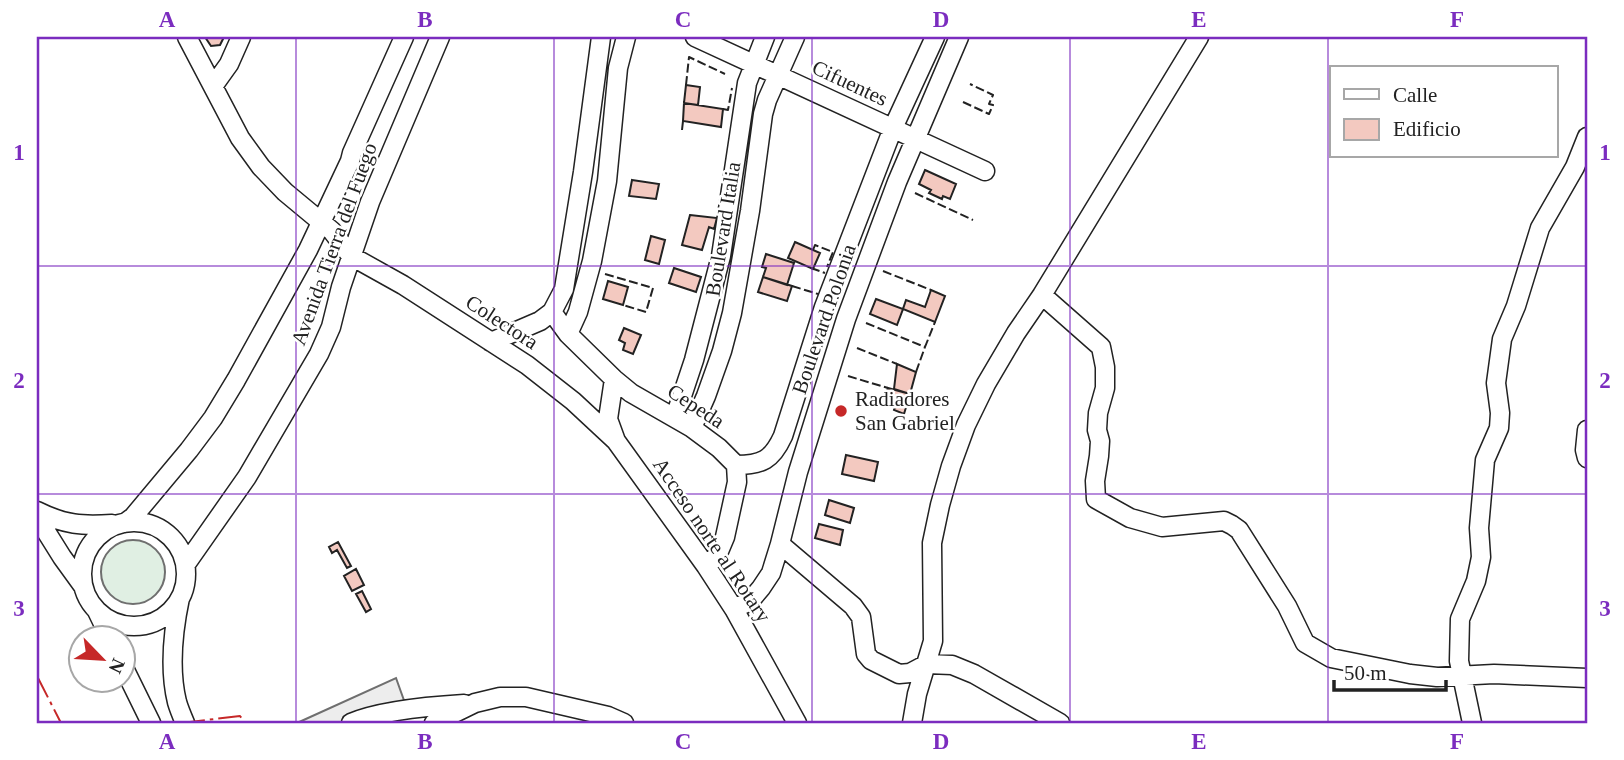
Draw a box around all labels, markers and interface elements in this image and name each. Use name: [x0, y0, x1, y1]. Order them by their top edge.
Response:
text: A: [159, 7, 176, 32]
text: B: [417, 7, 433, 32]
text: C: [675, 7, 691, 32]
text: D: [933, 7, 949, 32]
text: E: [1191, 7, 1207, 32]
text: F: [1450, 7, 1464, 32]
street label: Cifuentes: [808, 55, 892, 111]
legend: [1330, 66, 1558, 158]
text: Calle: [1393, 83, 1437, 107]
text: Edificio: [1393, 117, 1461, 141]
text: 1: [13, 140, 25, 165]
street label: Avenida Tierra del Fuego: [286, 140, 382, 348]
text: 1: [1599, 140, 1611, 165]
street label: Boulevard Italia: [701, 159, 746, 298]
street label: Boulevard Polonia: [787, 240, 861, 397]
street label: Colectora: [461, 290, 543, 355]
text: 2: [13, 368, 25, 393]
text: 2: [1599, 368, 1611, 393]
street label: Cepeda: [663, 379, 730, 434]
place label: Radiadores San Gabriel: [855, 387, 955, 435]
marker: Radiadores San Gabriel: [833, 403, 849, 419]
street label: Acceso norte al Rotary: [648, 453, 776, 627]
text: 3: [13, 596, 25, 621]
text: 3: [1599, 596, 1611, 621]
north arrow: [66, 624, 136, 694]
scale bar: [1334, 648, 1446, 692]
text: N: [104, 655, 129, 677]
text: 50 m: [1344, 661, 1387, 685]
text: A: [159, 729, 176, 754]
text: B: [417, 729, 433, 754]
text: C: [675, 729, 691, 754]
text: D: [933, 729, 949, 754]
text: E: [1191, 729, 1207, 754]
text: F: [1450, 729, 1464, 754]

